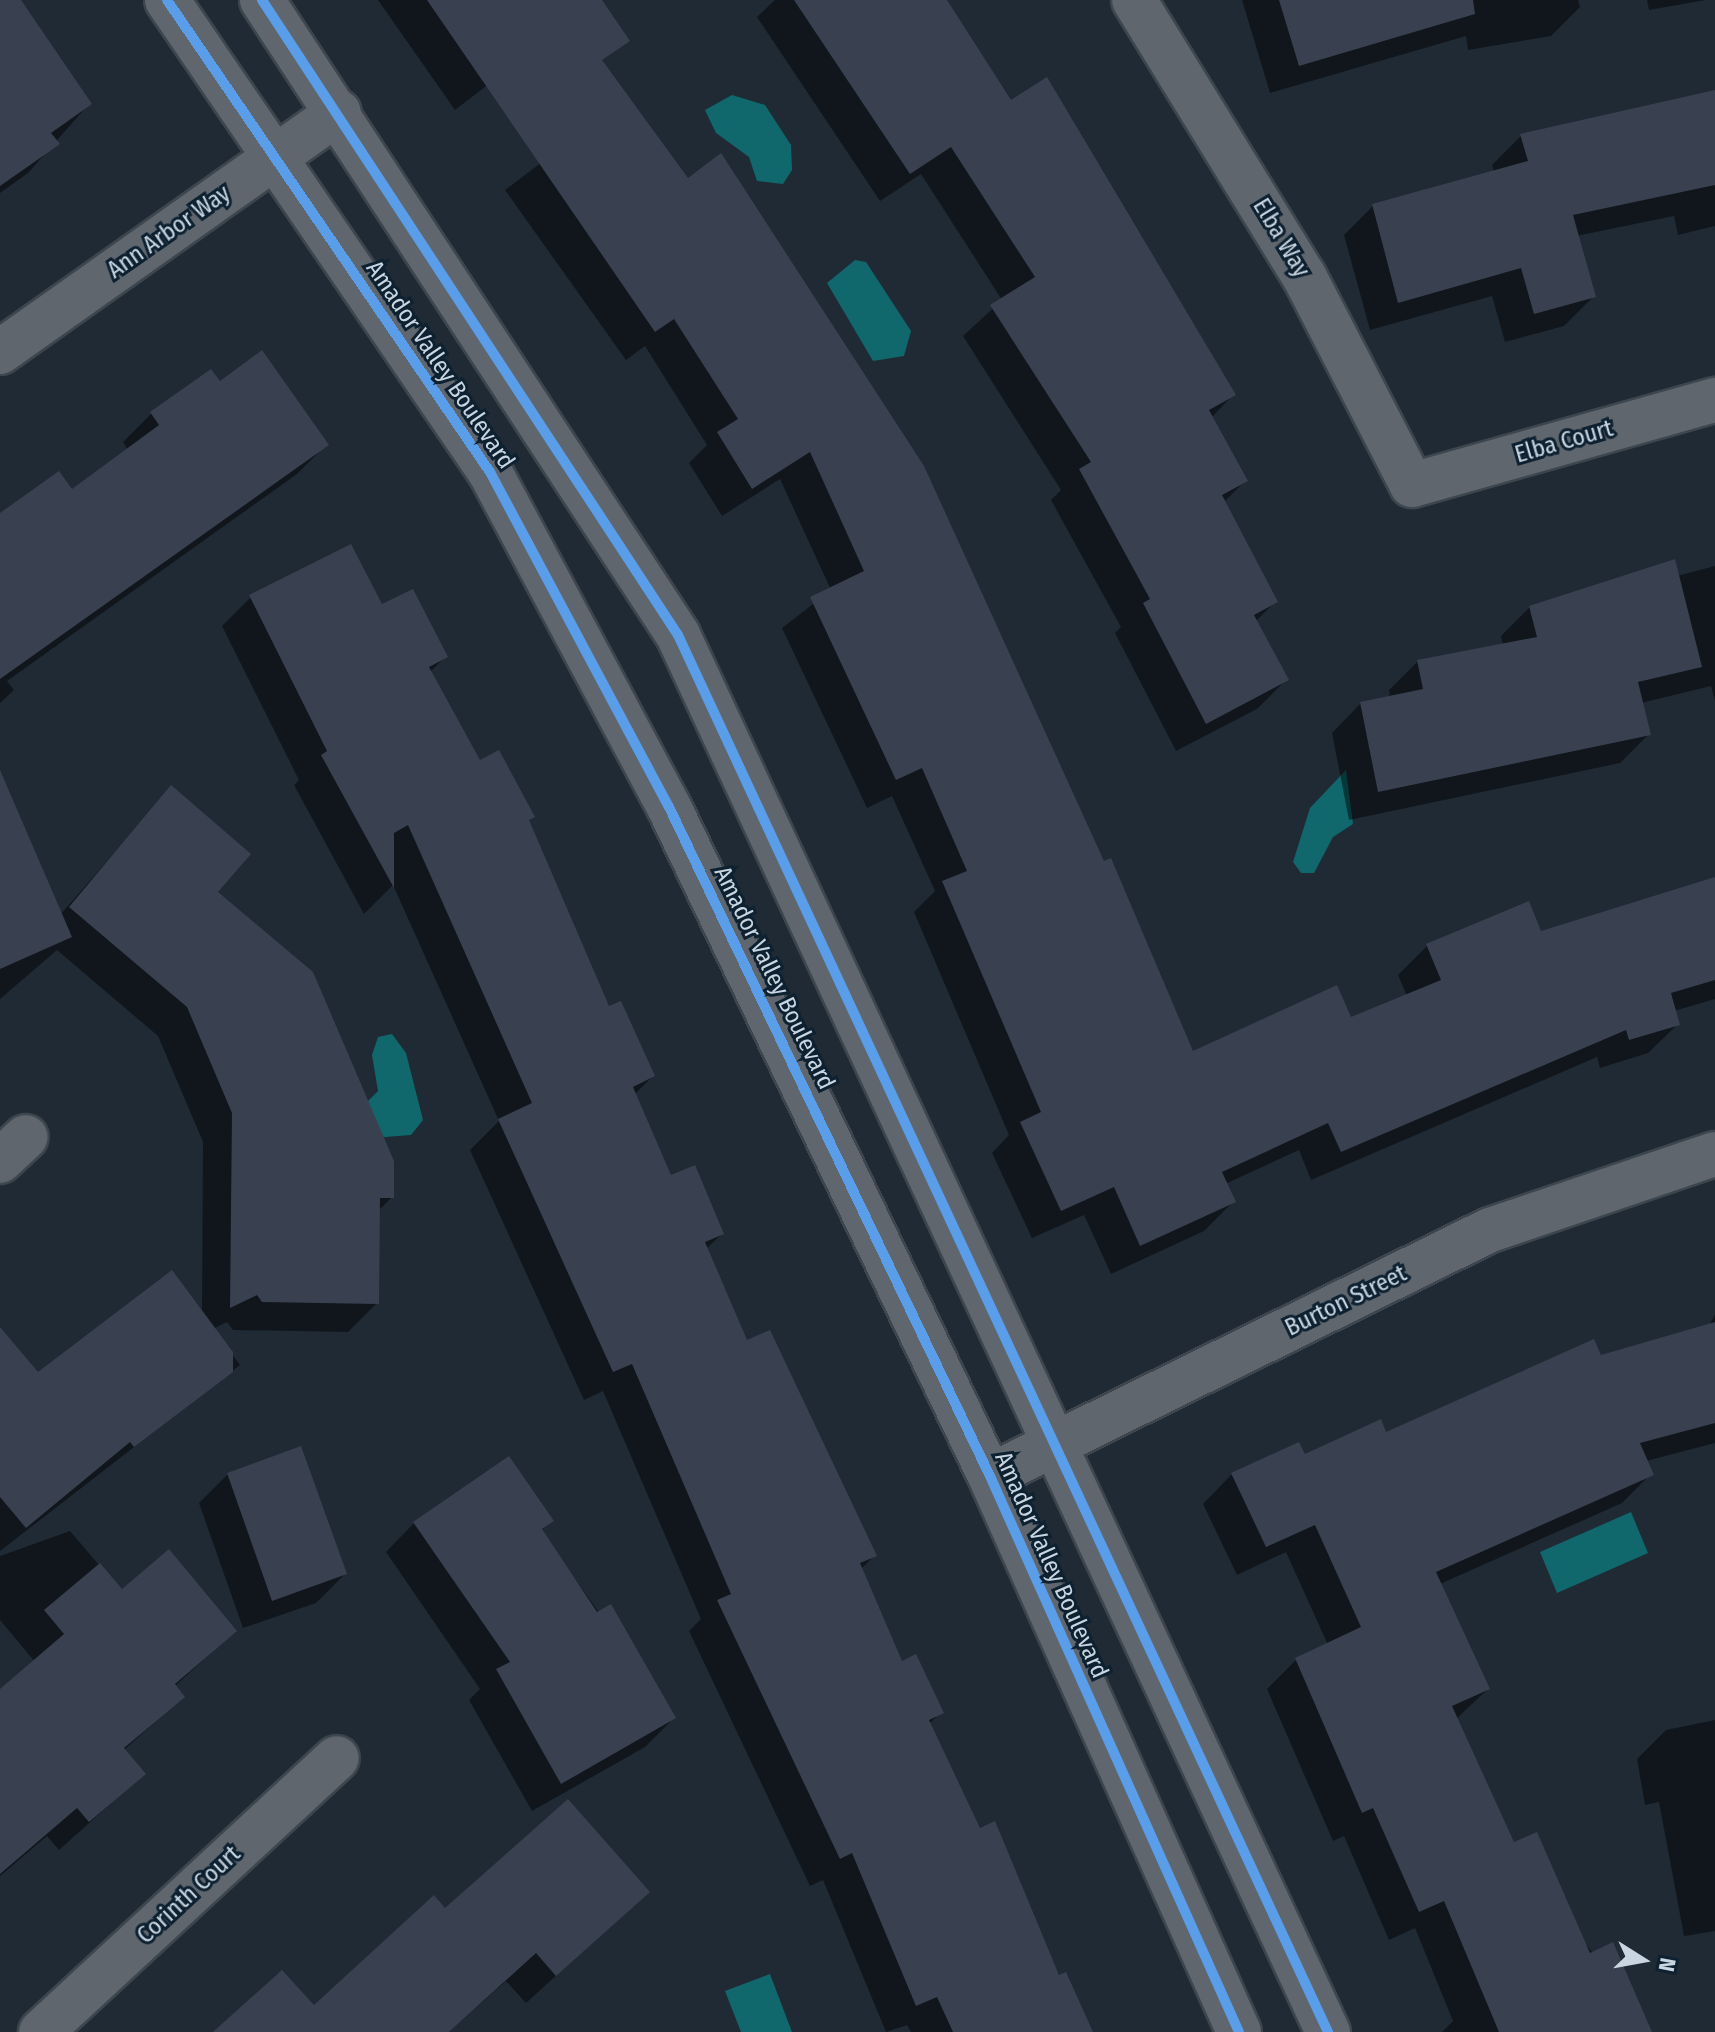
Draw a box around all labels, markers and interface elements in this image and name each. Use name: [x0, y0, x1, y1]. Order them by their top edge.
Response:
street label: Ann Arbor Way: [102, 179, 236, 285]
street label: Elba Way: [1246, 193, 1316, 283]
street label: Amador Valley Boulevard: [360, 256, 520, 474]
street label: Elba Court: [1512, 414, 1616, 470]
street label: Amador Valley Boulevard: [707, 862, 841, 1094]
street label: Burton Street: [1281, 1259, 1411, 1343]
street label: Amador Valley Boulevard: [988, 1447, 1114, 1683]
street label: Corinth Court: [131, 1840, 247, 1950]
north arrow: [1603, 1920, 1683, 2000]
text: N: [1653, 1956, 1682, 1974]

